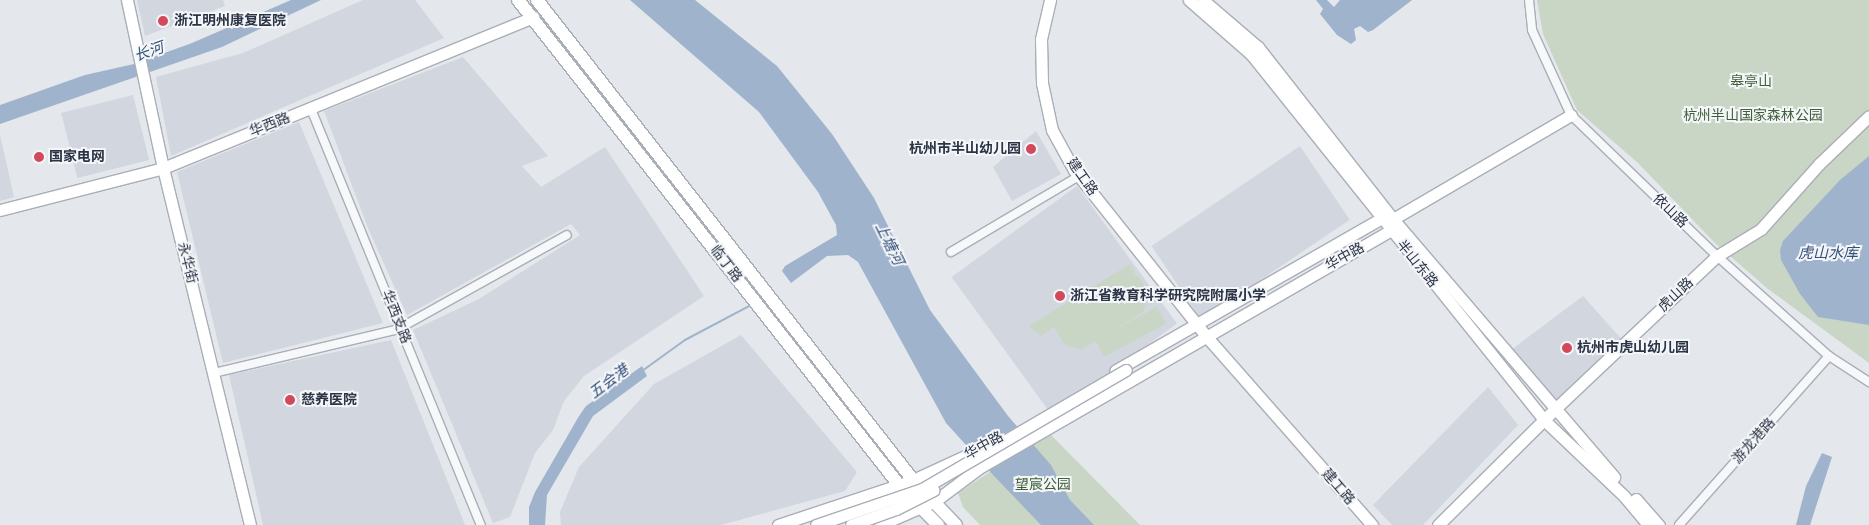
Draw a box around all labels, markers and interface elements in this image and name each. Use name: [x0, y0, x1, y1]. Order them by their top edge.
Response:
place label: 浙江明州康复医院: [174, 13, 286, 29]
marker: 浙江明州康复医院: [156, 14, 170, 28]
water label: 长河: [132, 39, 166, 65]
park label: 皋亭山: [1730, 74, 1772, 90]
park label: 杭州半山国家森林公园: [1683, 108, 1823, 124]
street label: 华西路: [247, 109, 293, 141]
place label: 杭州市半山幼儿园: [909, 141, 1021, 157]
marker: 杭州市半山幼儿园: [1025, 143, 1037, 155]
place label: 国家电网: [49, 149, 105, 165]
marker: 国家电网: [33, 151, 45, 163]
street label: 建工路: [1063, 155, 1101, 199]
street label: 依山路: [1649, 190, 1691, 232]
water label: 上塘河: [871, 220, 907, 268]
street label: 半山东路: [1393, 237, 1441, 291]
street label: 华中路: [1323, 239, 1367, 275]
street label: 永华街: [174, 241, 200, 285]
street label: 临丁路: [706, 242, 746, 286]
water label: 虎山水库: [1798, 245, 1858, 263]
street label: 虎山路: [1655, 275, 1697, 315]
street label: 华西支路: [378, 288, 414, 346]
place label: 浙江省教育科学研究院附属小学: [1070, 288, 1266, 304]
marker: 浙江省教育科学研究院附属小学: [1054, 290, 1066, 302]
place label: 杭州市虎山幼儿园: [1577, 340, 1689, 356]
marker: 杭州市虎山幼儿园: [1561, 342, 1573, 354]
water label: 五会港: [586, 361, 632, 403]
place label: 慈养医院: [301, 392, 357, 408]
marker: 慈养医院: [283, 393, 297, 407]
street label: 游龙港路: [1729, 415, 1779, 467]
street label: 华中路: [962, 428, 1006, 464]
street label: 建工路: [1318, 466, 1358, 508]
park label: 望宸公园: [1015, 477, 1071, 493]

